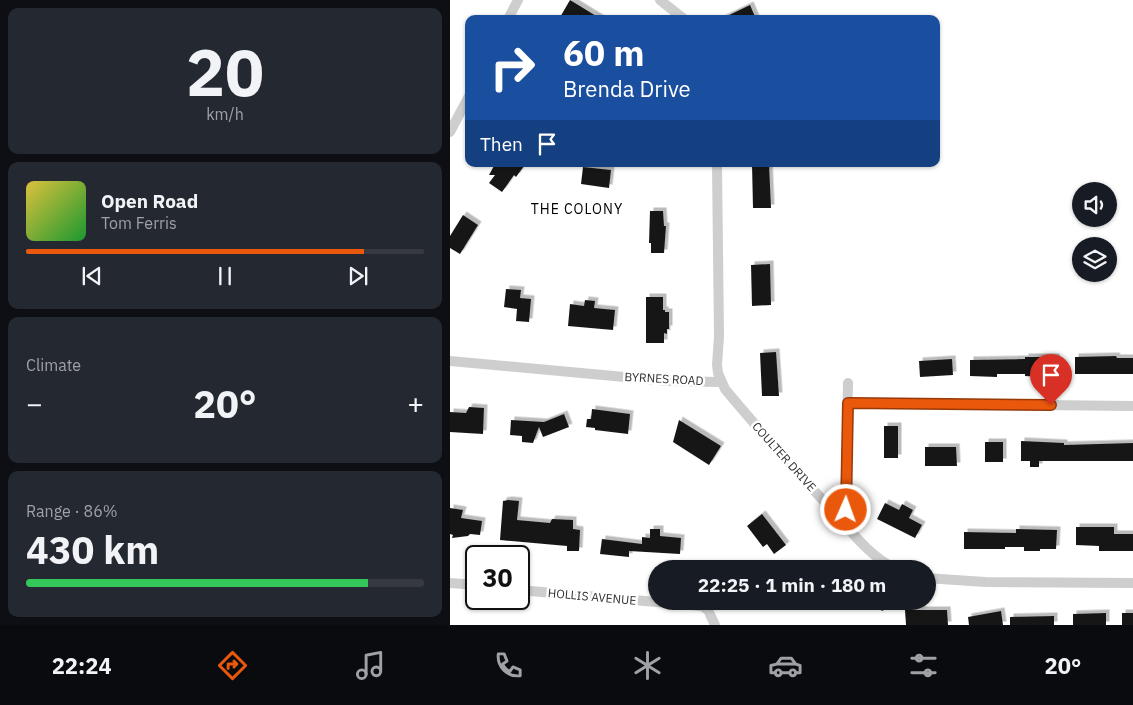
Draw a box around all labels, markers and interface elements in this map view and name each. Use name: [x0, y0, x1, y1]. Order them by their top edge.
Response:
text: 20: [186, 29, 264, 114]
text: 60 m: [563, 30, 645, 76]
icon: right: [480, 35, 545, 100]
text: Brenda Drive: [563, 74, 691, 103]
text: km/h: [206, 104, 244, 124]
icon: arrive: [533, 130, 561, 158]
text: Then: [480, 132, 523, 156]
map controls: [1072, 182, 1117, 282]
button: sound: [1072, 182, 1117, 227]
text: Open Road: [101, 189, 198, 213]
district label: THE COLONY: [531, 200, 623, 218]
text: Tom Ferris: [101, 213, 177, 233]
button: layers: [1072, 237, 1117, 282]
icon: previous: [78, 262, 106, 290]
icon: pause: [211, 262, 239, 290]
icon: next: [344, 262, 372, 290]
pin: [1030, 354, 1072, 405]
text: Climate: [26, 355, 81, 375]
icon: arrive: [1037, 361, 1065, 389]
street label: BYRNES ROAD: [624, 369, 704, 388]
text: 20°: [193, 379, 257, 428]
text: −: [26, 385, 43, 422]
text: +: [407, 385, 424, 422]
street label: COULTER DRIVE: [749, 419, 819, 494]
position arrow: [819, 483, 871, 535]
text: Range · 86%: [26, 501, 118, 521]
text: 430 km: [26, 525, 159, 574]
speed limit sign: 30: [465, 545, 530, 610]
text: 22:25 · 1 min · 180 m: [698, 573, 886, 597]
street label: HOLLIS AVENUE: [547, 585, 637, 608]
icon: directions: [215, 648, 250, 683]
icon: music: [353, 648, 388, 683]
icon: phone: [491, 648, 526, 683]
icon: climate: [630, 648, 665, 683]
icon: car: [768, 648, 803, 683]
icon: filters: [906, 648, 941, 683]
text: 22:24: [52, 651, 112, 680]
text: 20°: [1045, 651, 1081, 680]

